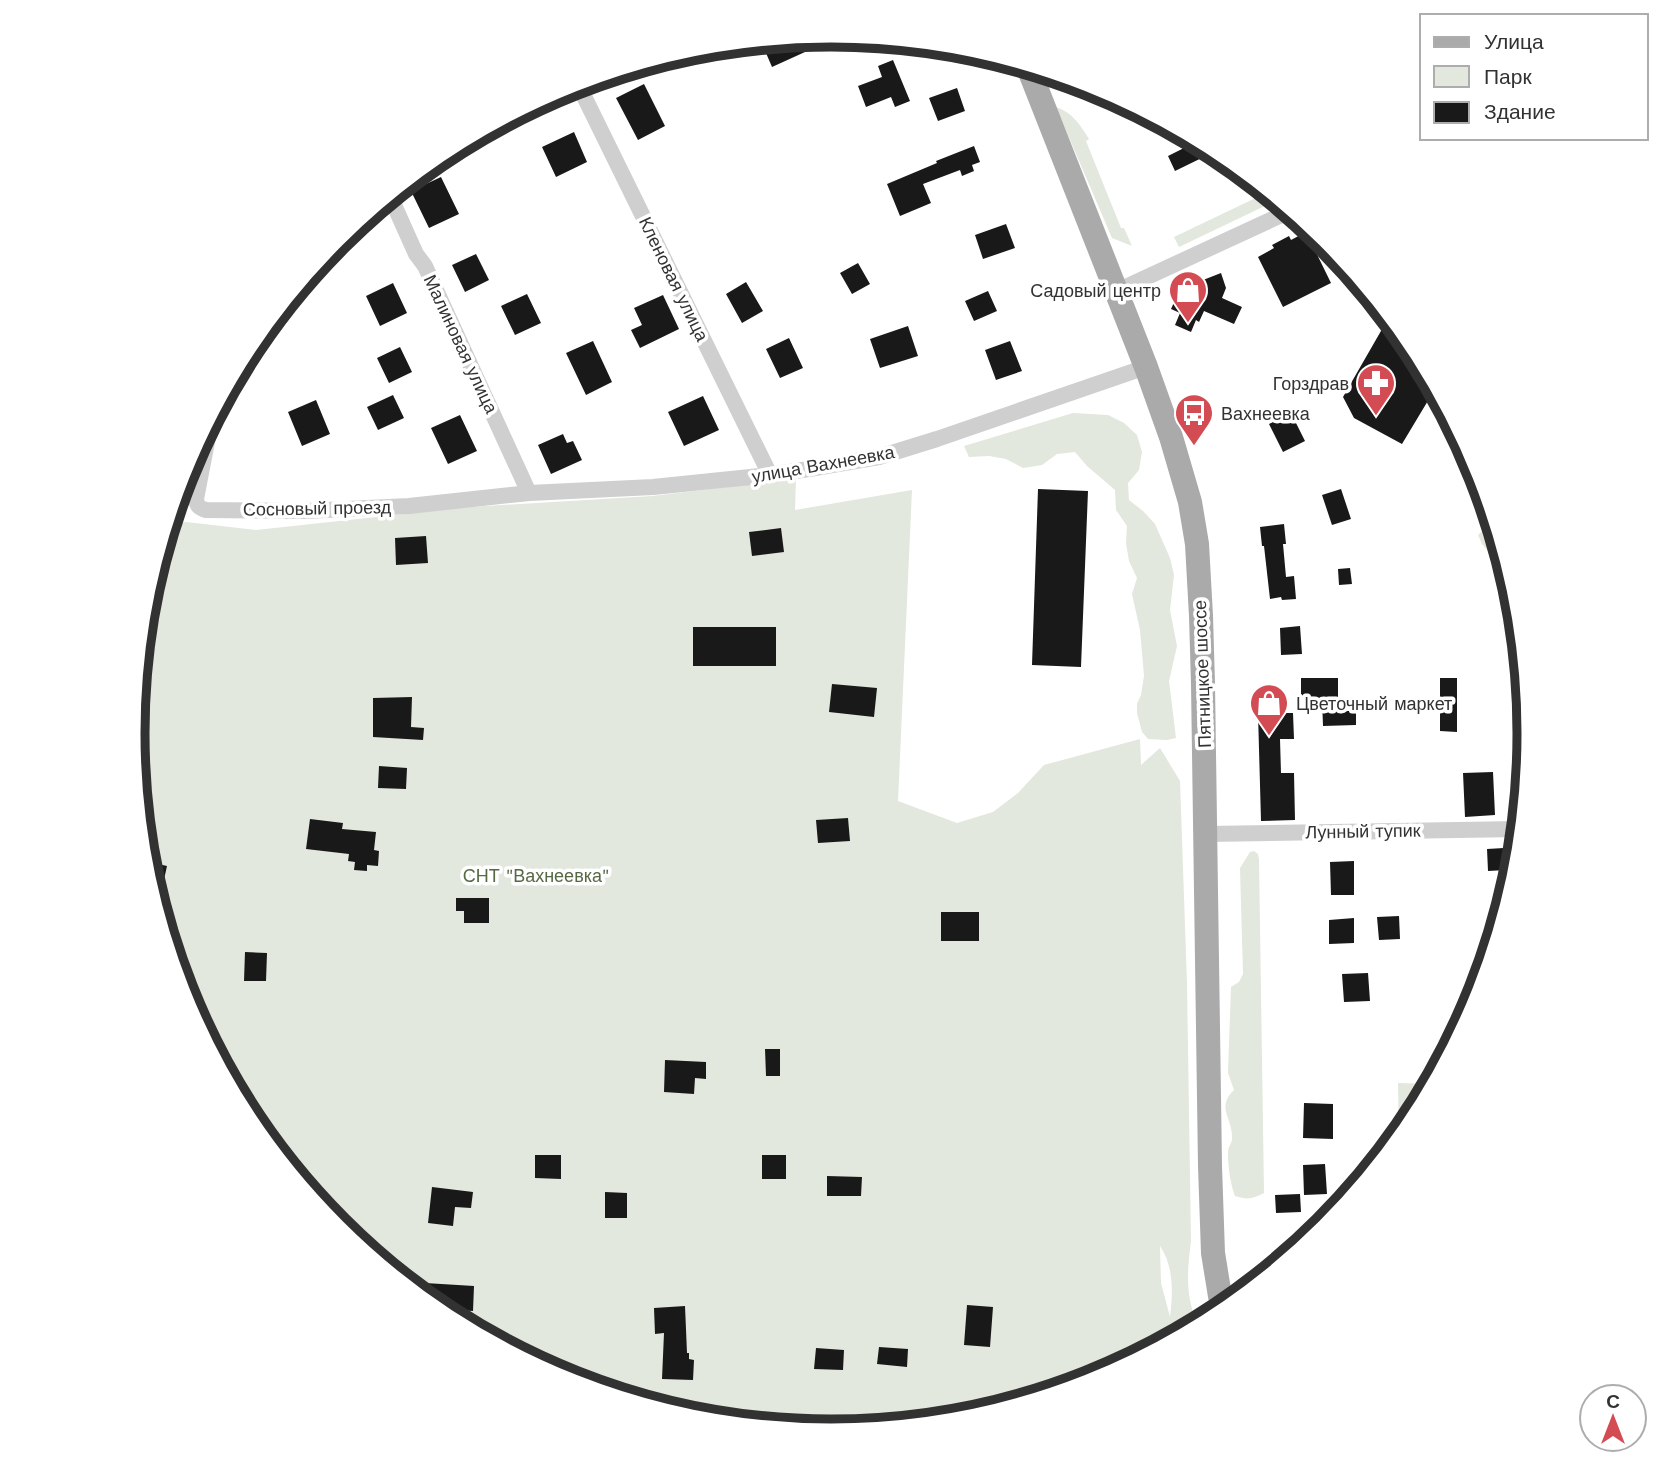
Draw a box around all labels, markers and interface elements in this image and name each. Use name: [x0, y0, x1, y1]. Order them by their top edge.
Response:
legend: [1420, 14, 1648, 140]
text: Улица: [1484, 29, 1544, 54]
text: Парк: [1484, 64, 1532, 89]
text: Здание: [1484, 99, 1556, 124]
street label: Кленовая улица: [635, 213, 714, 345]
shop icon: Садовый центр: [1167, 269, 1209, 324]
street label: Малиновая улица: [420, 271, 503, 418]
place label: Садовый центр: [1030, 280, 1161, 301]
pharmacy icon: Горздрав: [1355, 362, 1397, 417]
place label: Горздрав: [1273, 373, 1349, 394]
bus stop icon: Вахнеевка: [1173, 392, 1215, 447]
place label: Вахнеевка: [1221, 403, 1311, 424]
street label: улица Вахнеевка: [750, 441, 897, 487]
street label: Сосновый проезд: [243, 496, 392, 520]
street label: Пятницкое шоссе: [1189, 600, 1215, 748]
shop icon: Цветочный маркет: [1248, 682, 1290, 737]
place label: Цветочный маркет: [1296, 693, 1452, 714]
street label: Лунный тупик: [1305, 819, 1421, 843]
park label: СНТ "Вахнеевка": [463, 865, 609, 886]
north arrow: [1578, 1383, 1648, 1453]
text: С: [1606, 1390, 1620, 1413]

